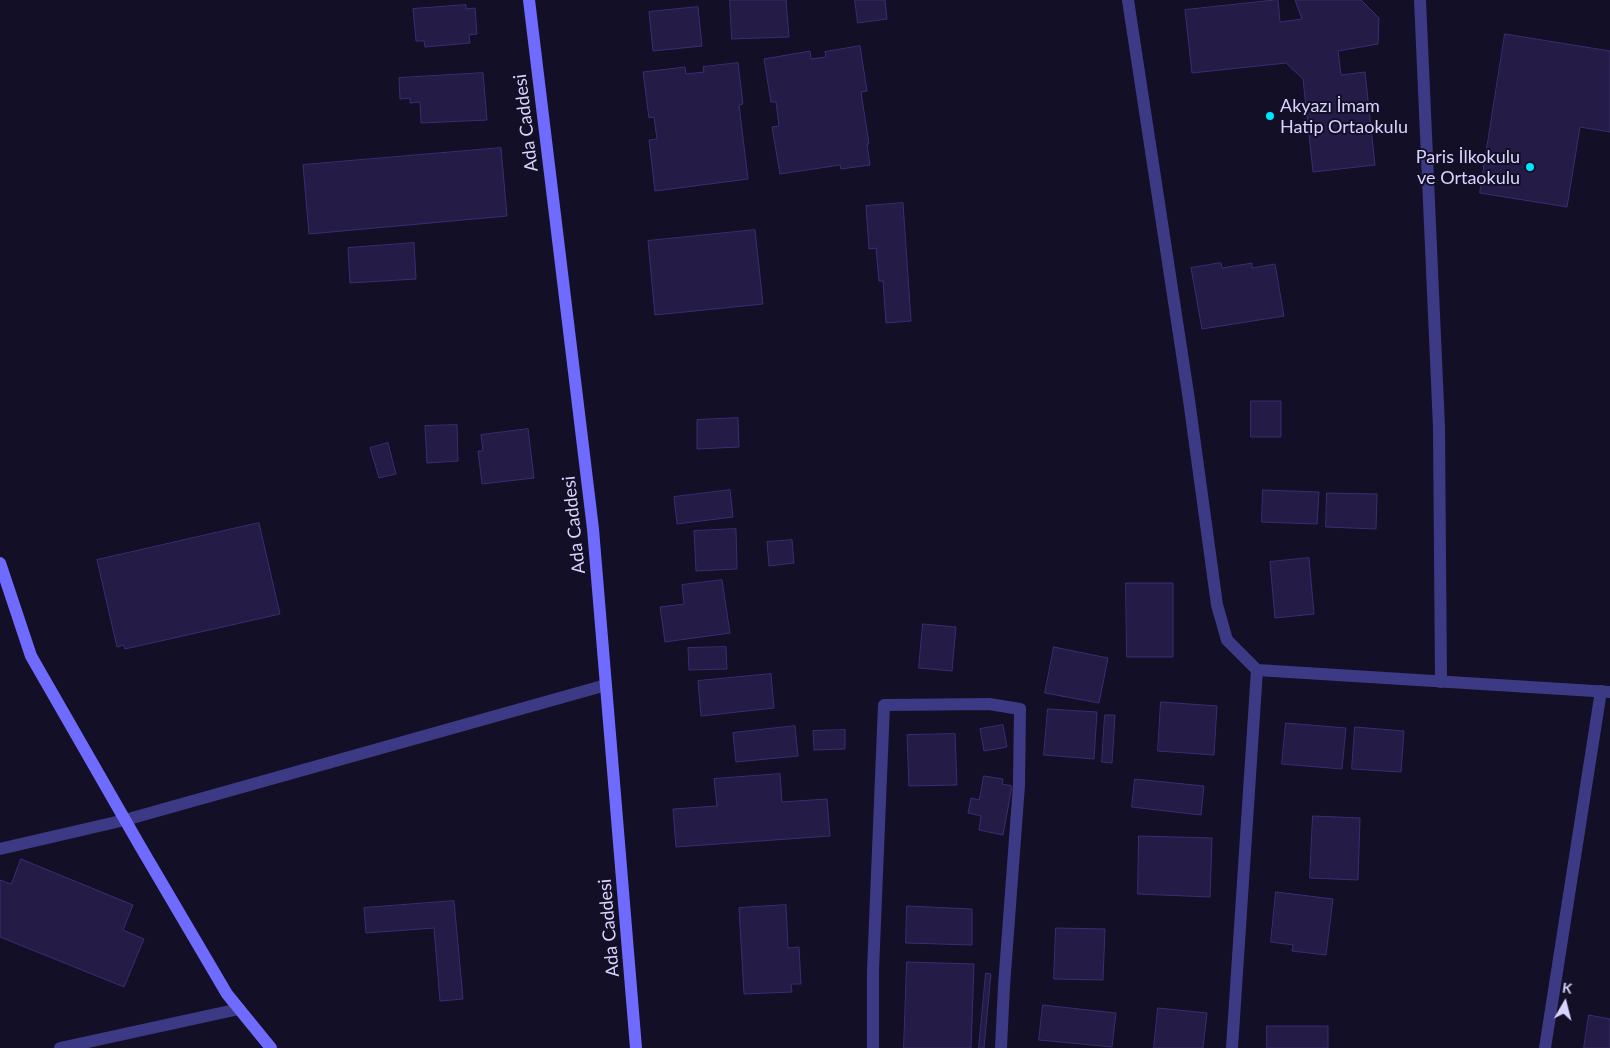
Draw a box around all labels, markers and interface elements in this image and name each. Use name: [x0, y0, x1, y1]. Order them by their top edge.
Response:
street label: Ada Caddesi: [509, 73, 543, 173]
place label: Akyazı İmam Hatip Ortaokulu: [1280, 95, 1408, 138]
marker: Akyazı İmam Hatip Ortaokulu: [1264, 110, 1276, 122]
place label: Paris İlkokulu ve Ortaokulu: [1416, 146, 1520, 188]
marker: Paris İlkokulu ve Ortaokulu: [1524, 161, 1536, 173]
street label: Ada Caddesi: [558, 475, 590, 575]
street label: Ada Caddesi: [594, 878, 624, 978]
north arrow: [1540, 978, 1590, 1028]
text: K: [1561, 979, 1573, 997]

